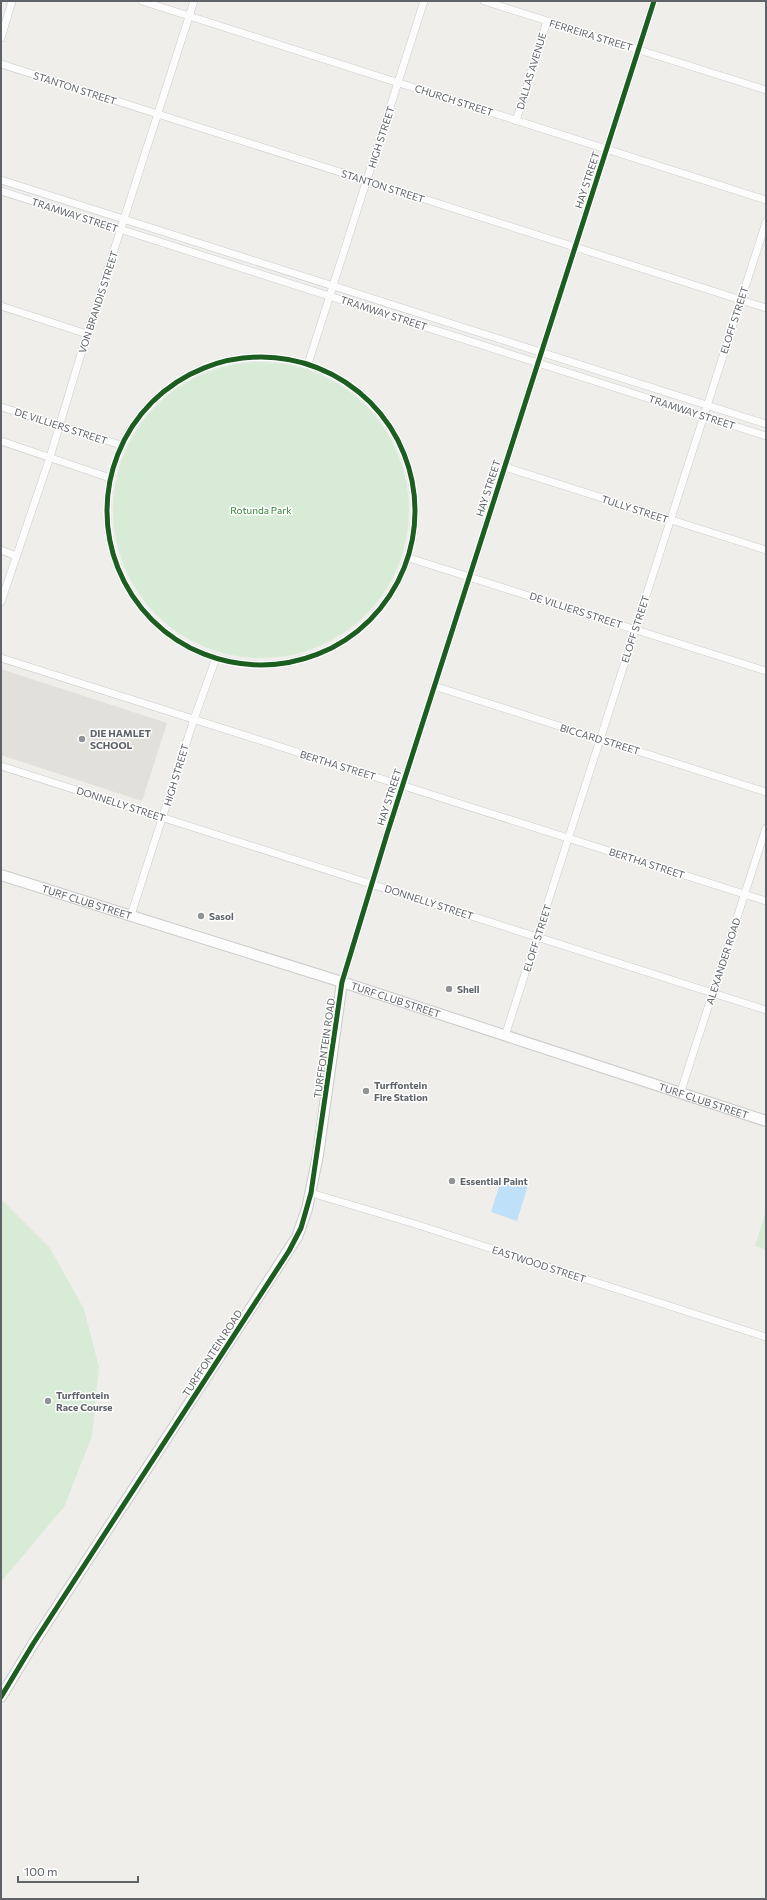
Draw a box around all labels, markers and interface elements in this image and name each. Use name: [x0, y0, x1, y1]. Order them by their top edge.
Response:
street label: FERREIRA STREET: [548, 17, 635, 54]
street label: DALLAS AVENUE: [514, 31, 548, 111]
street label: STANTON STREET: [32, 69, 119, 107]
street label: CHURCH STREET: [413, 82, 495, 118]
street label: HIGH STREET: [365, 104, 397, 169]
street label: HAY STREET: [572, 149, 602, 210]
street label: STANTON STREET: [340, 167, 427, 205]
street label: TRAMWAY STREET: [30, 195, 120, 235]
street label: VON BRANDIS STREET: [76, 249, 120, 355]
street label: ELOFF STREET: [717, 284, 751, 355]
street label: TRAMWAY STREET: [339, 293, 429, 333]
street label: TRAMWAY STREET: [647, 392, 737, 432]
street label: DE VILLIERS STREET: [13, 405, 109, 447]
street label: HAY STREET: [473, 457, 503, 518]
street label: TULLY STREET: [600, 493, 671, 526]
park label: Rotunda Park: [230, 504, 292, 516]
street label: DE VILLIERS STREET: [528, 589, 624, 631]
street label: ELOFF STREET: [618, 593, 652, 664]
street label: BICCARD STREET: [559, 721, 642, 757]
place label: DIE HAMLET SCHOOL: [90, 727, 151, 751]
marker: DIE HAMLET SCHOOL: [77, 734, 87, 744]
street label: HIGH STREET: [161, 742, 191, 807]
street label: BERTHA STREET: [299, 748, 378, 782]
street label: HAY STREET: [374, 766, 404, 827]
street label: DONNELLY STREET: [75, 784, 167, 824]
street label: BERTHA STREET: [608, 845, 687, 881]
street label: TURF CLUB STREET: [40, 882, 134, 922]
street label: DONNELLY STREET: [383, 882, 475, 922]
street label: ELOFF STREET: [520, 902, 554, 973]
place label: Sasol: [209, 910, 234, 922]
marker: Sasol: [196, 911, 206, 921]
street label: ALEXANDER ROAD: [703, 916, 743, 1006]
street label: TURF CLUB STREET: [350, 979, 443, 1020]
place label: Shell: [457, 983, 480, 995]
marker: Shell: [444, 984, 454, 994]
street label: TURFFONTEIN ROAD: [311, 997, 337, 1099]
place label: Turffontein Fire Station: [374, 1079, 428, 1103]
street label: TURF CLUB STREET: [657, 1080, 751, 1121]
marker: Turffontein Fire Station: [361, 1086, 371, 1096]
place label: Essential Paint: [460, 1175, 528, 1187]
marker: Essential Paint: [447, 1176, 457, 1186]
street label: EASTWOOD STREET: [491, 1243, 588, 1285]
street label: TURFFONTEIN ROAD: [179, 1307, 245, 1399]
place label: Turffontein Race Course: [56, 1389, 113, 1413]
marker: Turffontein Race Course: [43, 1396, 53, 1406]
scale bar: [18, 1858, 138, 1884]
text: 100 m: [24, 1864, 58, 1878]

